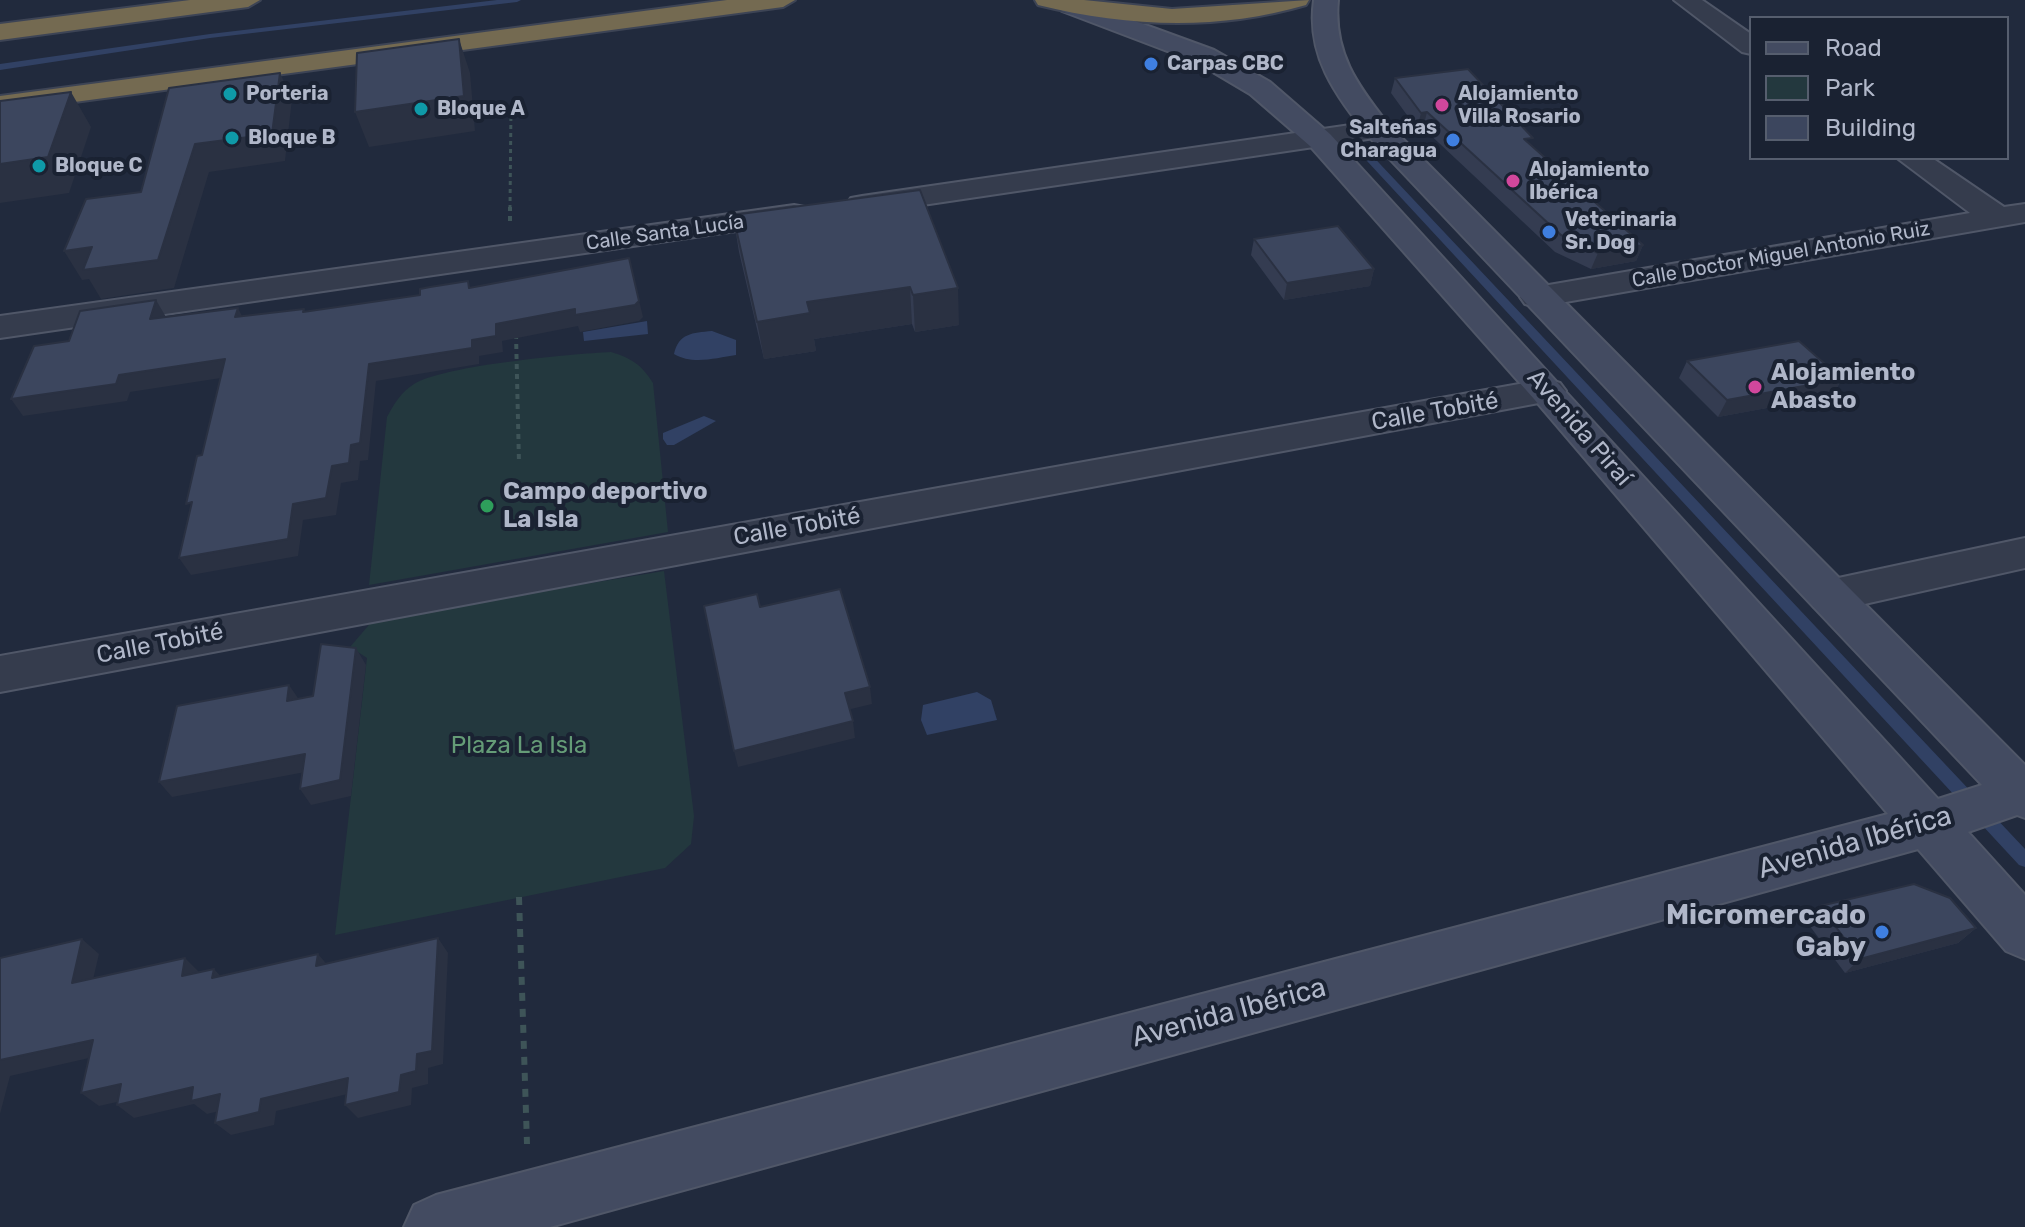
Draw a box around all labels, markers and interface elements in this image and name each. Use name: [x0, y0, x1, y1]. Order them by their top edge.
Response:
legend: [1749, 16, 2009, 160]
text: Road: [1825, 34, 1882, 62]
place label: Carpas CBC: [1167, 52, 1284, 76]
marker: Carpas CBC: [1142, 55, 1160, 73]
text: Park: [1825, 74, 1875, 102]
place label: Porteria: [246, 82, 329, 106]
place label: Alojamiento Villa Rosario: [1458, 82, 1581, 129]
marker: Porteria: [221, 85, 239, 103]
marker: Alojamiento Villa Rosario: [1433, 96, 1451, 114]
place label: Bloque A: [437, 97, 525, 121]
marker: Bloque A: [412, 100, 430, 118]
text: Building: [1825, 114, 1916, 142]
place label: Salteñas Charagua: [1340, 116, 1437, 163]
place label: Bloque B: [248, 126, 336, 150]
marker: Bloque B: [223, 129, 241, 147]
marker: Salteñas Charagua: [1444, 131, 1462, 149]
place label: Bloque C: [55, 154, 143, 178]
marker: Bloque C: [30, 157, 48, 175]
place label: Alojamiento Ibérica: [1529, 158, 1649, 205]
marker: Alojamiento Ibérica: [1504, 172, 1522, 190]
place label: Veterinaria Sr. Dog: [1565, 208, 1677, 255]
street label: Calle Santa Lucía: [584, 210, 746, 256]
street label: Calle Doctor Miguel Antonio Ruiz: [1630, 217, 1932, 293]
marker: Veterinaria Sr. Dog: [1540, 223, 1558, 241]
place label: Alojamiento Abasto: [1771, 359, 1915, 415]
street label: Avenida Piraí: [1521, 364, 1637, 492]
marker: Alojamiento Abasto: [1746, 378, 1764, 396]
street label: Calle Tobité: [1369, 387, 1501, 437]
place label: Campo deportivo La Isla: [503, 478, 708, 534]
marker: Campo deportivo La Isla: [478, 497, 496, 515]
street label: Calle Tobité: [731, 502, 863, 552]
street label: Calle Tobité: [94, 618, 226, 670]
park label: Plaza La Isla: [451, 732, 587, 760]
street label: Avenida Ibérica: [1754, 799, 1956, 887]
place label: Micromercado Gaby: [1666, 899, 1866, 965]
marker: Micromercado Gaby: [1873, 923, 1891, 941]
street label: Avenida Ibérica: [1128, 971, 1330, 1055]

